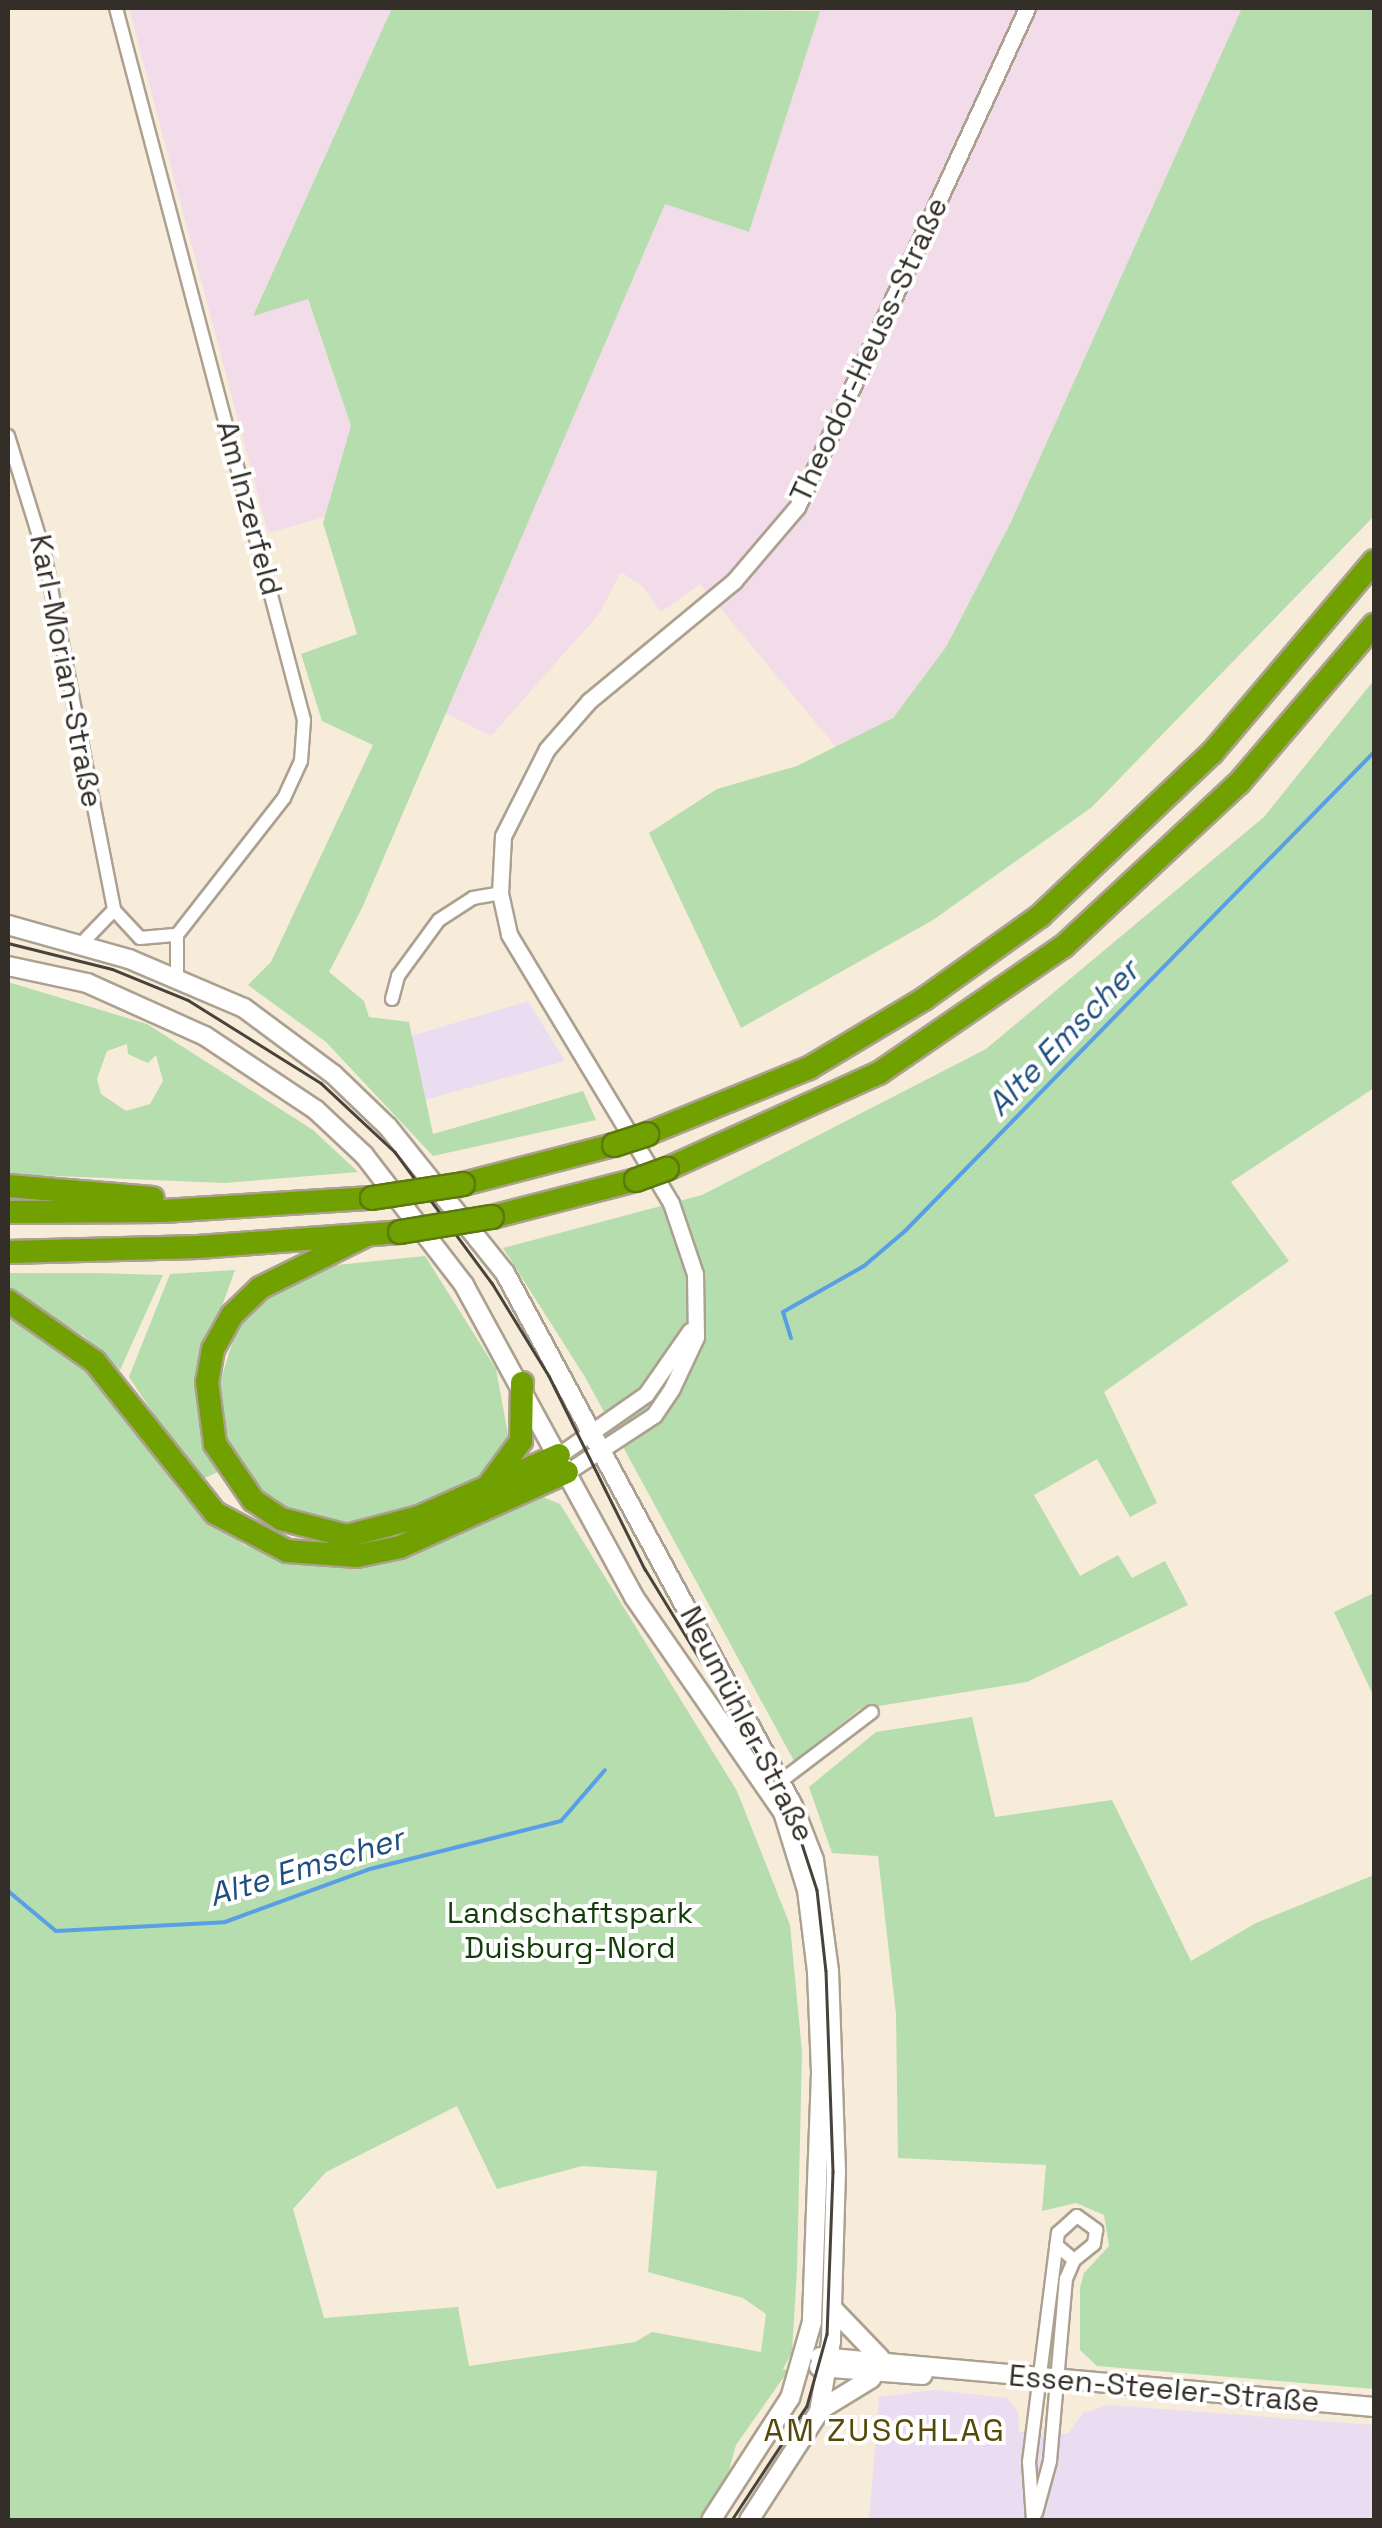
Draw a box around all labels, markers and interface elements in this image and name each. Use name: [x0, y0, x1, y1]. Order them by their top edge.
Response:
street label: Theodor-Heuss-Straße: [782, 192, 956, 508]
street label: Am Inzerfeld: [208, 417, 290, 599]
street label: Karl-Morian-Straße: [22, 532, 110, 810]
water label: Alte Emscher: [979, 952, 1147, 1124]
street label: Neumühler Straße: [672, 1600, 822, 1848]
water label: Alte Emscher: [204, 1819, 408, 1915]
park label: Landschaftspark Duisburg-Nord: [447, 1895, 693, 1966]
street label: Essen-Steeler-Straße: [1007, 2357, 1321, 2421]
district label: AM ZUSCHLAG: [764, 2411, 1006, 2449]

